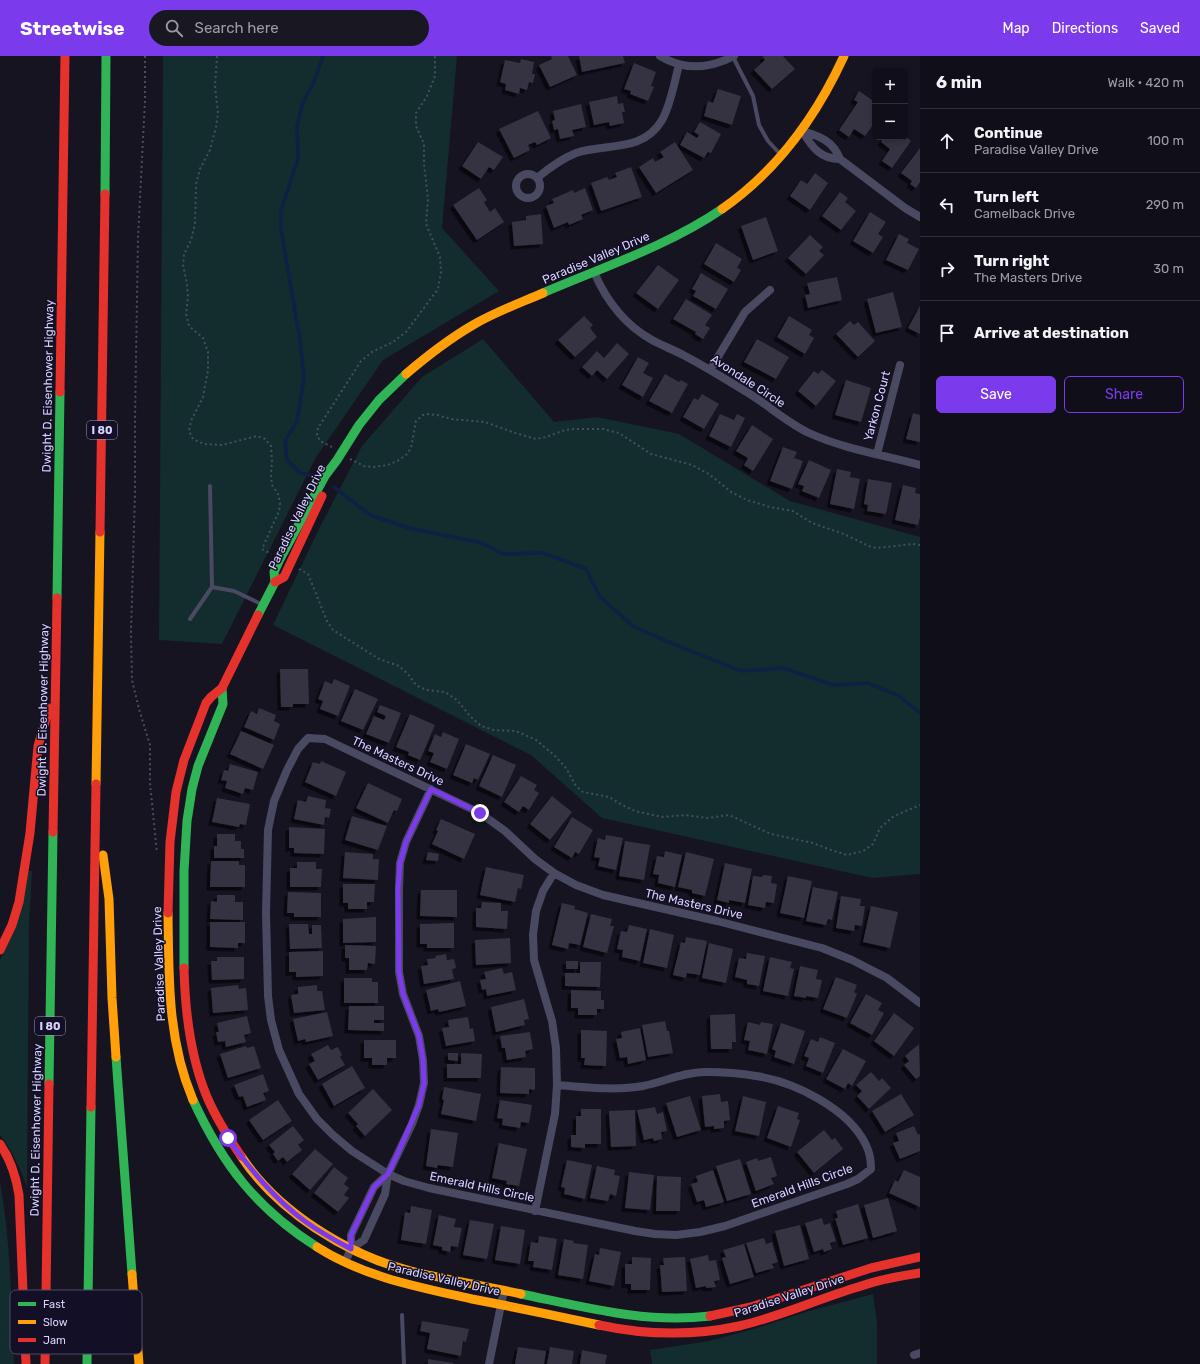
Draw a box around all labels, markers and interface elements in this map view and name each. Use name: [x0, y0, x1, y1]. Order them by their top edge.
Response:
search box: [149, 10, 429, 46]
text: Streetwise: [20, 17, 125, 40]
icon: search: [163, 17, 185, 39]
text: Search here: [195, 19, 279, 37]
text: Map: [1003, 20, 1030, 37]
text: Directions: [1052, 20, 1118, 37]
text: Saved: [1140, 20, 1180, 37]
map controls: [872, 68, 908, 140]
button: +: [872, 68, 908, 104]
text: 6 min: [936, 72, 982, 92]
text: Walk · 420 m: [1108, 75, 1184, 90]
button: −: [872, 104, 908, 140]
text: Continue: [974, 124, 1043, 142]
icon: ahead: [936, 130, 958, 152]
text: 100 m: [1147, 133, 1184, 148]
text: Paradise Valley Drive: [974, 142, 1099, 157]
text: Turn left: [974, 188, 1039, 206]
icon: left: [936, 194, 958, 216]
text: 290 m: [1146, 197, 1184, 212]
text: Camelback Drive: [974, 206, 1075, 221]
street label: Paradise Valley Drive: [540, 229, 652, 287]
text: Turn right: [974, 252, 1049, 270]
icon: right: [936, 258, 958, 280]
text: 30 m: [1153, 261, 1184, 276]
text: The Masters Drive: [974, 270, 1082, 285]
street label: Dwight D. Eisenhower Highway: [39, 299, 57, 473]
icon: arrive: [936, 322, 958, 344]
text: Arrive at destination: [974, 324, 1129, 342]
street label: Avondale Circle: [708, 352, 788, 410]
street label: Yarkon Court: [861, 369, 893, 443]
button: Save: [936, 376, 1056, 413]
button: Share: [1064, 376, 1184, 413]
road number: I 80: [87, 421, 117, 439]
street label: Paradise Valley Drive: [265, 462, 329, 572]
street label: Dwight D. Eisenhower Highway: [34, 623, 52, 797]
street label: The Masters Drive: [350, 734, 446, 789]
route end: [471, 804, 489, 822]
street label: The Masters Drive: [644, 886, 744, 922]
street label: Paradise Valley Drive: [150, 906, 168, 1022]
road number: I 80: [35, 1017, 65, 1035]
street label: Dwight D. Eisenhower Highway: [27, 1043, 45, 1217]
route start: [219, 1129, 237, 1147]
street label: Emerald Hills Circle: [749, 1161, 855, 1211]
street label: Emerald Hills Circle: [428, 1169, 536, 1205]
street label: Paradise Valley Drive: [386, 1259, 502, 1299]
street label: Paradise Valley Drive: [732, 1271, 846, 1320]
legend: [10, 1290, 142, 1354]
text: Fast: [43, 1298, 66, 1311]
text: Slow: [43, 1316, 68, 1329]
text: Jam: [43, 1334, 66, 1347]

